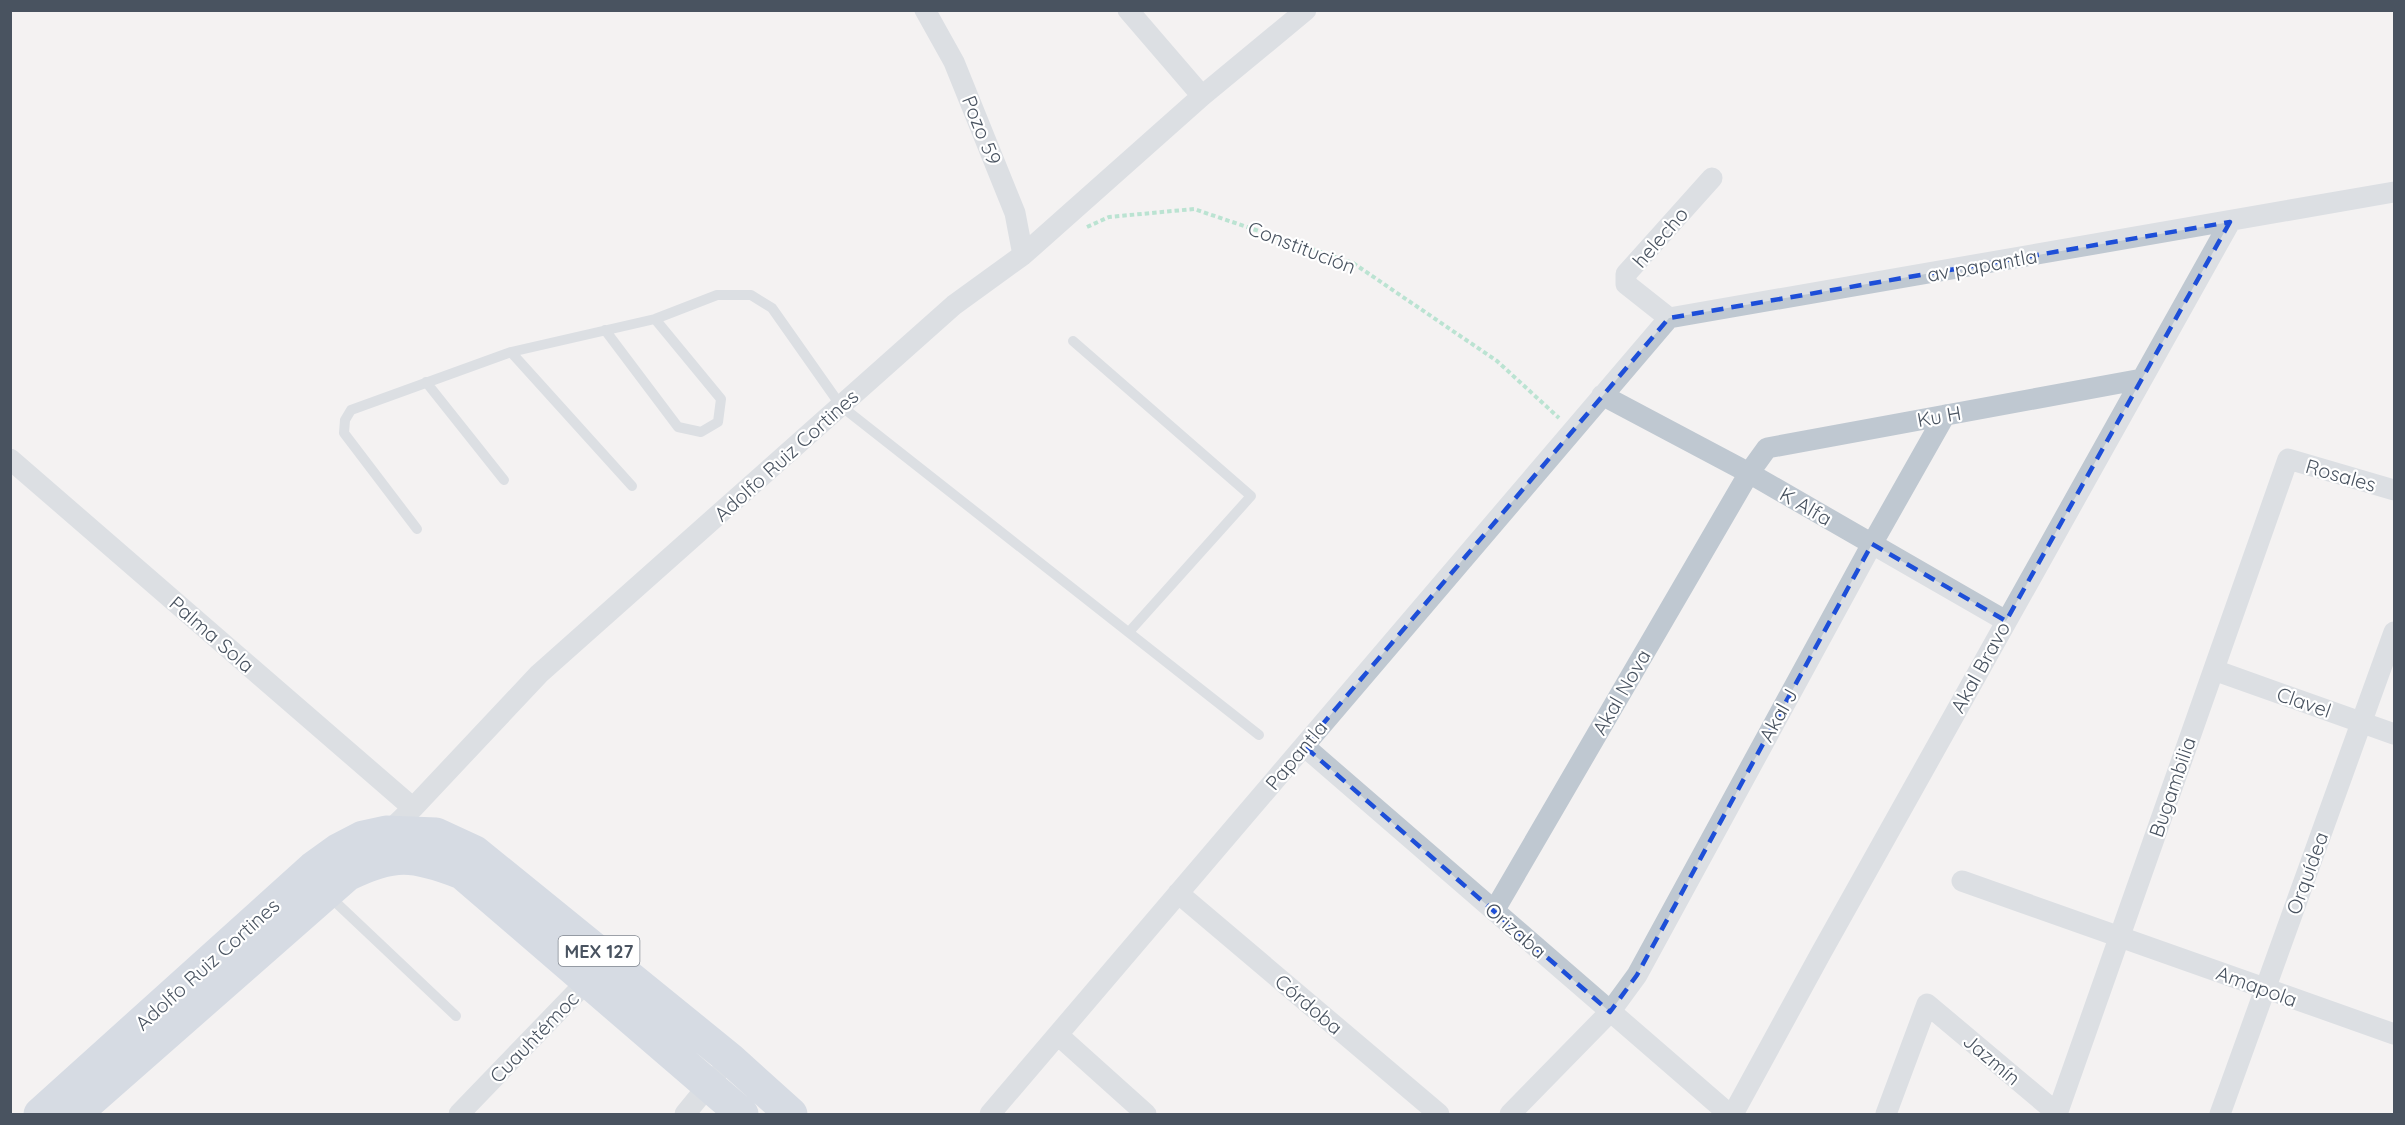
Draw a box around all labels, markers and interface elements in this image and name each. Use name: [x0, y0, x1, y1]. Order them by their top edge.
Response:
street label: Pozo 59: [957, 92, 1007, 168]
street label: helecho: [1627, 202, 1693, 272]
street label: Constitución: [1244, 215, 1360, 279]
street label: av papantla: [1925, 243, 2039, 287]
street label: Adolfo Ruiz Cortines: [709, 384, 863, 526]
street label: Ku H: [1915, 400, 1963, 432]
street label: Rosales: [2303, 453, 2379, 497]
street label: K Alfa: [1776, 481, 1836, 531]
street label: Palma Sola: [164, 590, 260, 678]
street label: Akal Bravo: [1945, 617, 2015, 717]
street label: Akal Nova: [1586, 645, 1656, 739]
street label: Clavel: [2273, 681, 2335, 723]
street label: Akal J: [1753, 684, 1803, 746]
street label: Papantla: [1260, 715, 1332, 795]
street label: Bugambilia: [2143, 734, 2201, 840]
street label: Orquídea: [2281, 828, 2333, 918]
street label: Adolfo Ruiz Cortines: [130, 893, 284, 1035]
street label: Orizaba: [1480, 897, 1552, 963]
road number: MEX 127: [558, 936, 640, 966]
street label: Amapola: [2213, 960, 2301, 1012]
street label: Córdoba: [1270, 968, 1348, 1040]
street label: Cuauhtémoc: [484, 986, 584, 1088]
street label: Jazmín: [1958, 1028, 2026, 1090]

